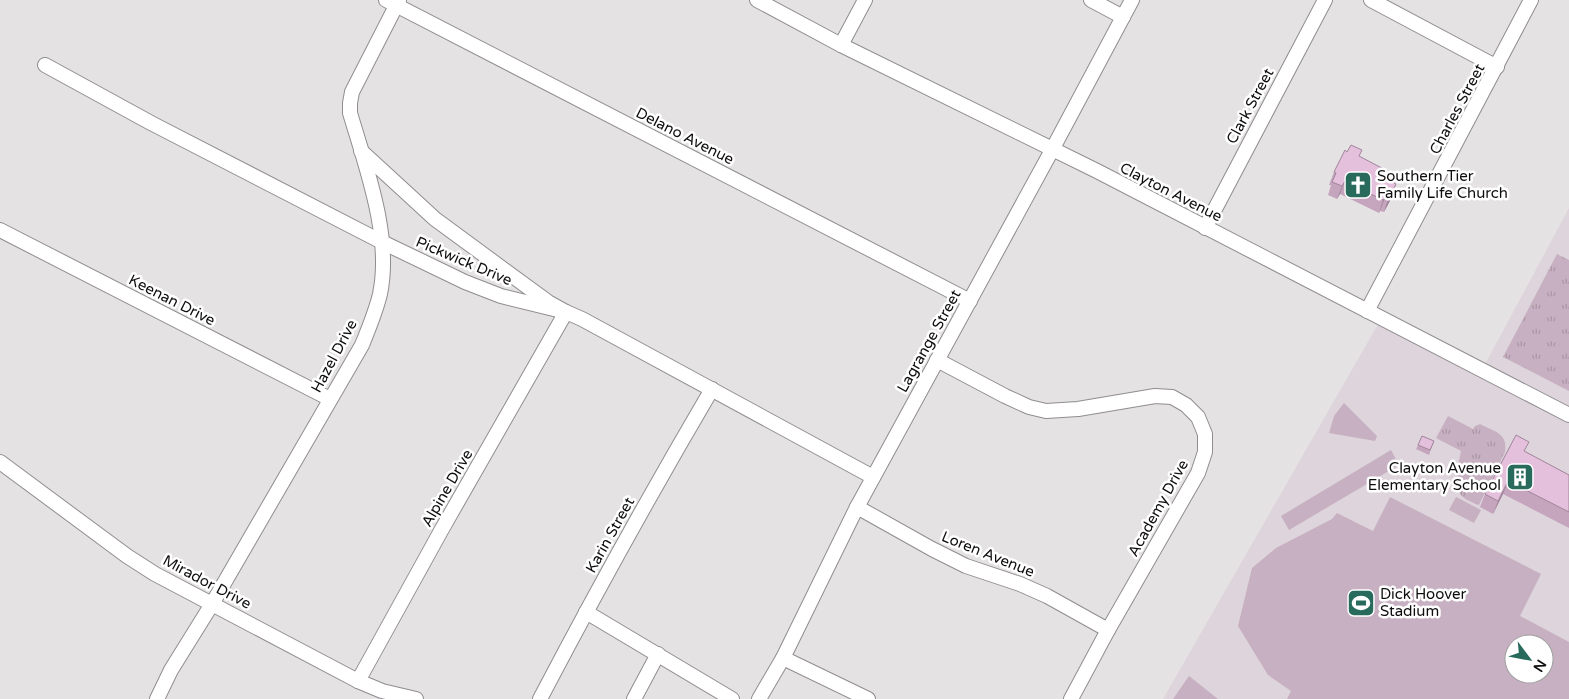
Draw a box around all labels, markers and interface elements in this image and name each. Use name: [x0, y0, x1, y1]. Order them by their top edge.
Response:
street label: Charles Street: [1426, 60, 1489, 157]
street label: Clark Street: [1223, 65, 1278, 147]
street label: Delano Avenue: [633, 104, 737, 168]
street label: Clayton Avenue: [1117, 158, 1225, 226]
place label: Southern Tier Family Life Church: [1377, 167, 1508, 202]
church icon: Southern Tier Family Life Church: [1343, 170, 1373, 200]
street label: Pickwick Drive: [413, 233, 515, 289]
street label: Keenan Drive: [126, 271, 218, 329]
street label: Lagrange Street: [893, 286, 965, 395]
street label: Hazel Drive: [307, 316, 361, 396]
street label: Alpine Drive: [418, 446, 476, 530]
street label: Academy Drive: [1124, 456, 1192, 560]
place label: Clayton Avenue Elementary School: [1368, 459, 1501, 494]
building icon: Clayton Avenue Elementary School: [1505, 462, 1535, 492]
street label: Karin Street: [582, 494, 638, 576]
street label: Loren Avenue: [939, 527, 1037, 581]
street label: Mirador Drive: [160, 551, 254, 613]
place label: Dick Hoover Stadium: [1380, 585, 1467, 620]
sports icon: Dick Hoover Stadium: [1346, 588, 1376, 618]
north arrow: [1504, 634, 1554, 684]
text: N: [1529, 656, 1550, 675]

